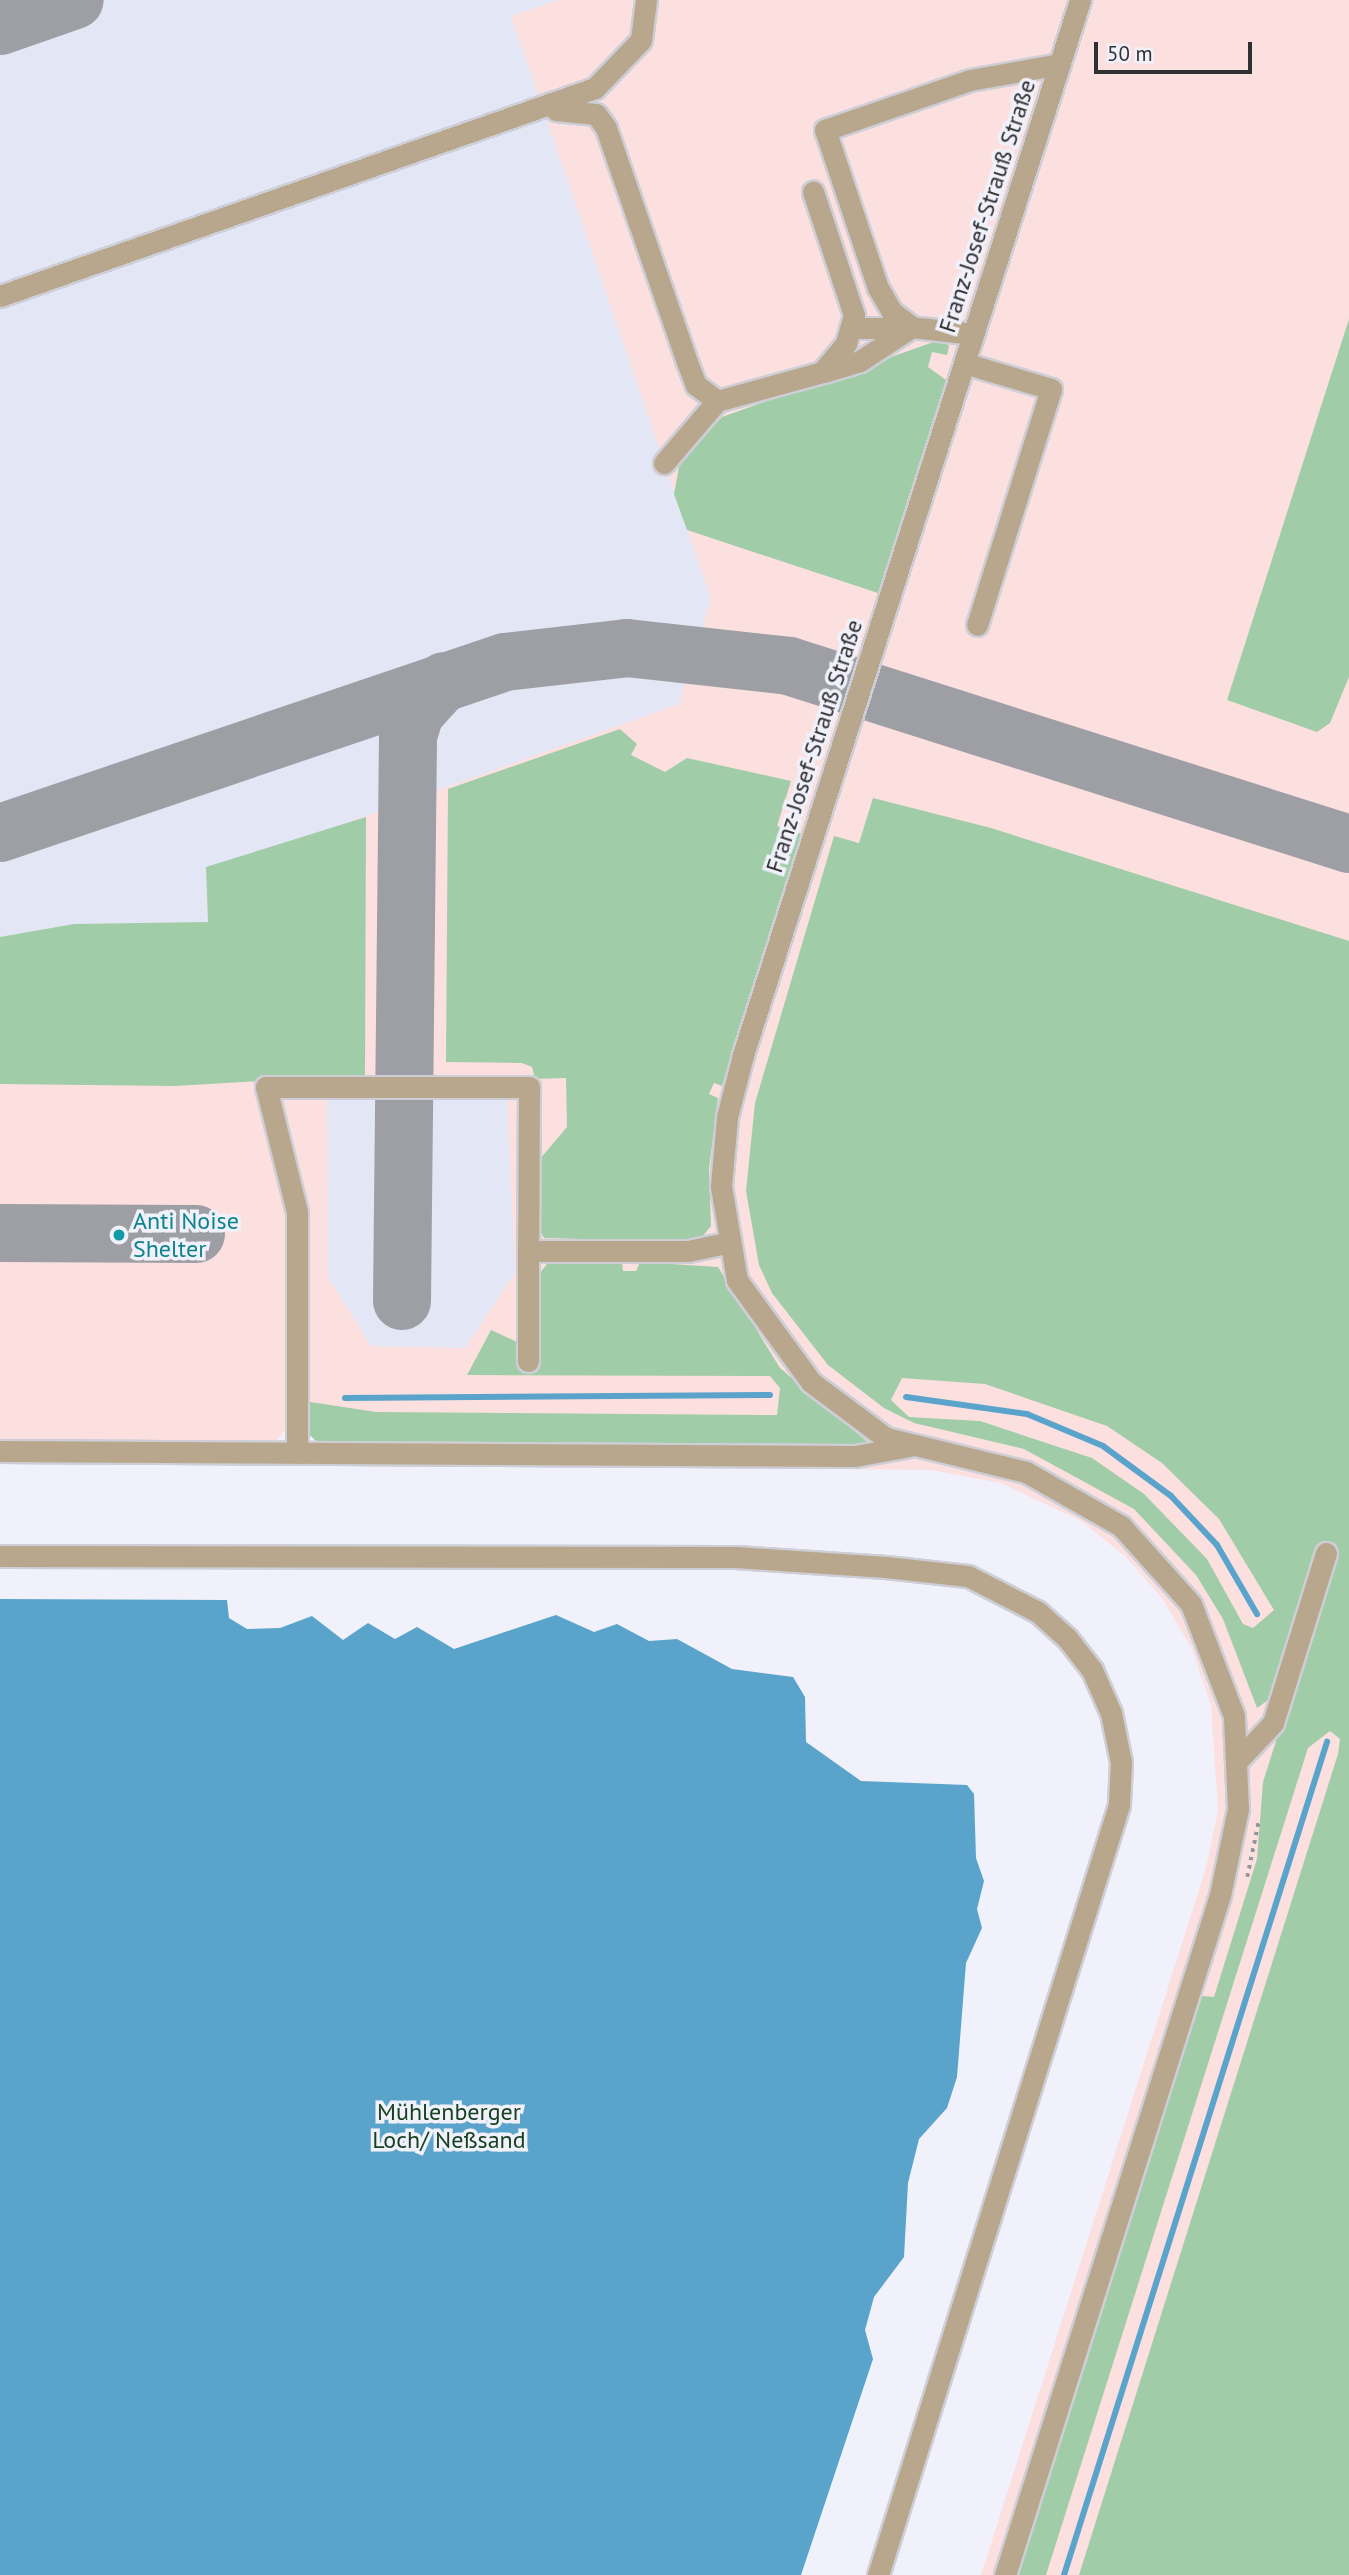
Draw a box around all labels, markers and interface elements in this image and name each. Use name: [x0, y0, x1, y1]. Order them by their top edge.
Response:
scale bar: [1097, 28, 1254, 72]
text: 50 m: [1107, 40, 1153, 67]
street label: Franz-Josef-Strauß Straße: [932, 76, 1042, 336]
street label: Franz-Josef-Strauß Straße: [759, 616, 869, 876]
place label: Anti Noise Shelter: [133, 1207, 239, 1263]
marker: Anti Noise Shelter: [111, 1227, 127, 1243]
park label: Mühlenberger Loch/ Neßsand: [372, 2098, 526, 2154]

